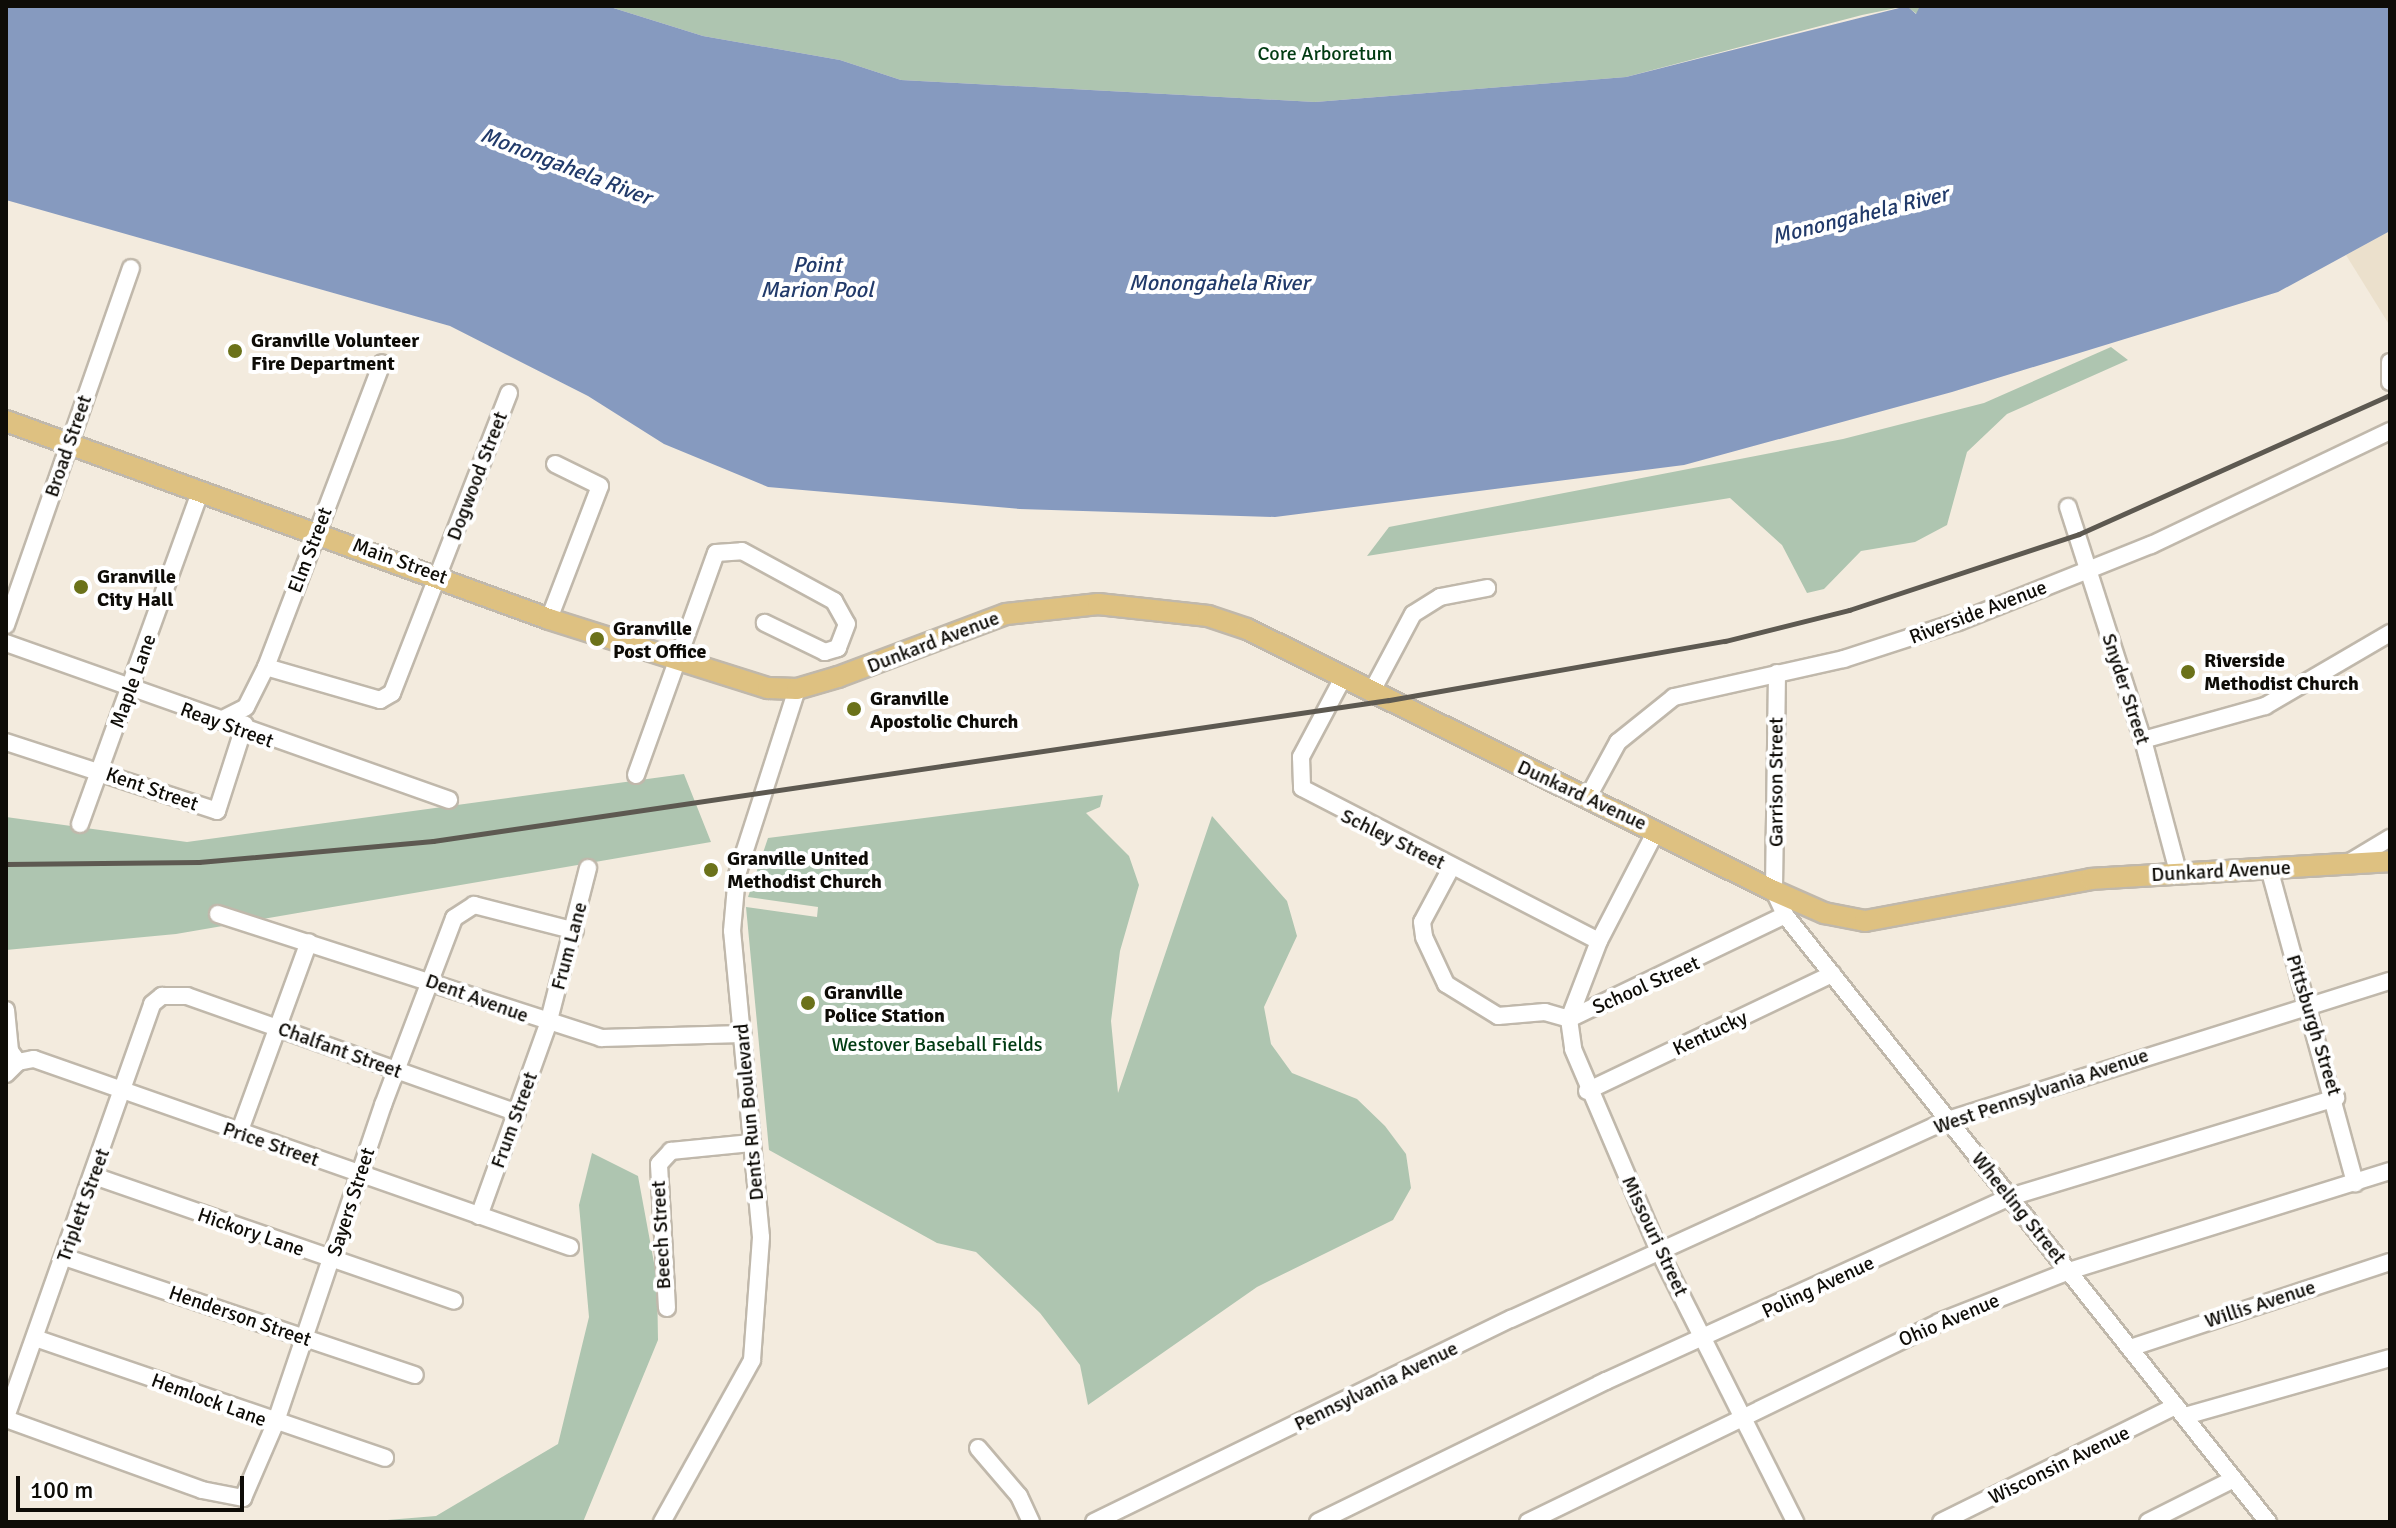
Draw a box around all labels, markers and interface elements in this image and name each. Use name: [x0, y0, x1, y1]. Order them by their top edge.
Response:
park label: Core Arboretum: [1257, 41, 1393, 65]
water label: Monongahela River: [477, 121, 655, 211]
water label: Monongahela River: [1769, 180, 1951, 250]
water label: Point Marion Pool: [761, 251, 873, 302]
water label: Monongahela River: [1129, 270, 1309, 296]
place label: Granville Volunteer Fire Department: [251, 328, 419, 375]
marker: Granville Volunteer Fire Department: [226, 342, 244, 360]
street label: Broad Street: [39, 392, 97, 500]
street label: Dogwood Street: [441, 408, 513, 544]
street label: Elm Street: [283, 504, 337, 596]
street label: Main Street: [349, 533, 451, 589]
place label: Granville City Hall: [97, 564, 176, 611]
street label: Riverside Avenue: [1906, 575, 2050, 649]
marker: Granville City Hall: [72, 578, 90, 596]
street label: Dunkard Avenue: [863, 606, 1003, 678]
place label: Granville Post Office: [613, 616, 707, 663]
marker: Granville Post Office: [588, 630, 606, 648]
street label: Snyder Street: [2097, 630, 2155, 748]
street label: Maple Lane: [105, 631, 161, 731]
place label: Riverside Methodist Church: [2204, 648, 2359, 695]
marker: Riverside Methodist Church: [2179, 663, 2197, 681]
place label: Granville Apostolic Church: [870, 686, 1018, 733]
street label: Reay Street: [177, 697, 277, 753]
marker: Granville Apostolic Church: [845, 700, 863, 718]
street label: Garrison Street: [1764, 717, 1788, 847]
street label: Dunkard Avenue: [1514, 755, 1650, 835]
street label: Kent Street: [103, 762, 201, 816]
street label: Schley Street: [1337, 804, 1449, 874]
place label: Granville United Methodist Church: [727, 846, 882, 893]
street label: Dunkard Avenue: [2151, 855, 2291, 887]
marker: Granville United Methodist Church: [702, 861, 720, 879]
street label: Frum Lane: [546, 899, 592, 993]
street label: School Street: [1589, 951, 1703, 1019]
street label: Pittsburgh Street: [2281, 952, 2347, 1098]
street label: Dent Avenue: [422, 968, 532, 1028]
place label: Granville Police Station: [824, 980, 945, 1027]
marker: Granville Police Station: [799, 994, 817, 1012]
street label: Kentucky: [1669, 1005, 1751, 1061]
street label: Chalfant Street: [275, 1016, 405, 1084]
street label: Dents Run Boulevard: [729, 1022, 769, 1202]
park label: Westover Baseball Fields: [831, 1032, 1043, 1056]
street label: West Pennsylvania Avenue: [1931, 1043, 2151, 1139]
street label: Frum Street: [485, 1069, 543, 1171]
street label: Price Street: [220, 1116, 322, 1172]
street label: Triplett Street: [51, 1145, 115, 1265]
street label: Sayers Street: [322, 1145, 380, 1259]
street label: Wheeling Street: [1967, 1147, 2071, 1269]
street label: Missouri Street: [1617, 1172, 1693, 1300]
street label: Beech Street: [646, 1180, 676, 1290]
street label: Hickory Lane: [194, 1203, 308, 1261]
street label: Poling Avenue: [1758, 1251, 1878, 1323]
street label: Willis Avenue: [2202, 1275, 2318, 1333]
street label: Henderson Street: [166, 1280, 314, 1352]
street label: Ohio Avenue: [1895, 1288, 2003, 1352]
street label: Pennsylvania Avenue: [1290, 1336, 1462, 1436]
street label: Hemlock Lane: [148, 1368, 270, 1432]
street label: Wisconsin Avenue: [1985, 1420, 2133, 1510]
scale bar: [20, 1460, 248, 1510]
text: 100 m: [30, 1475, 93, 1505]

